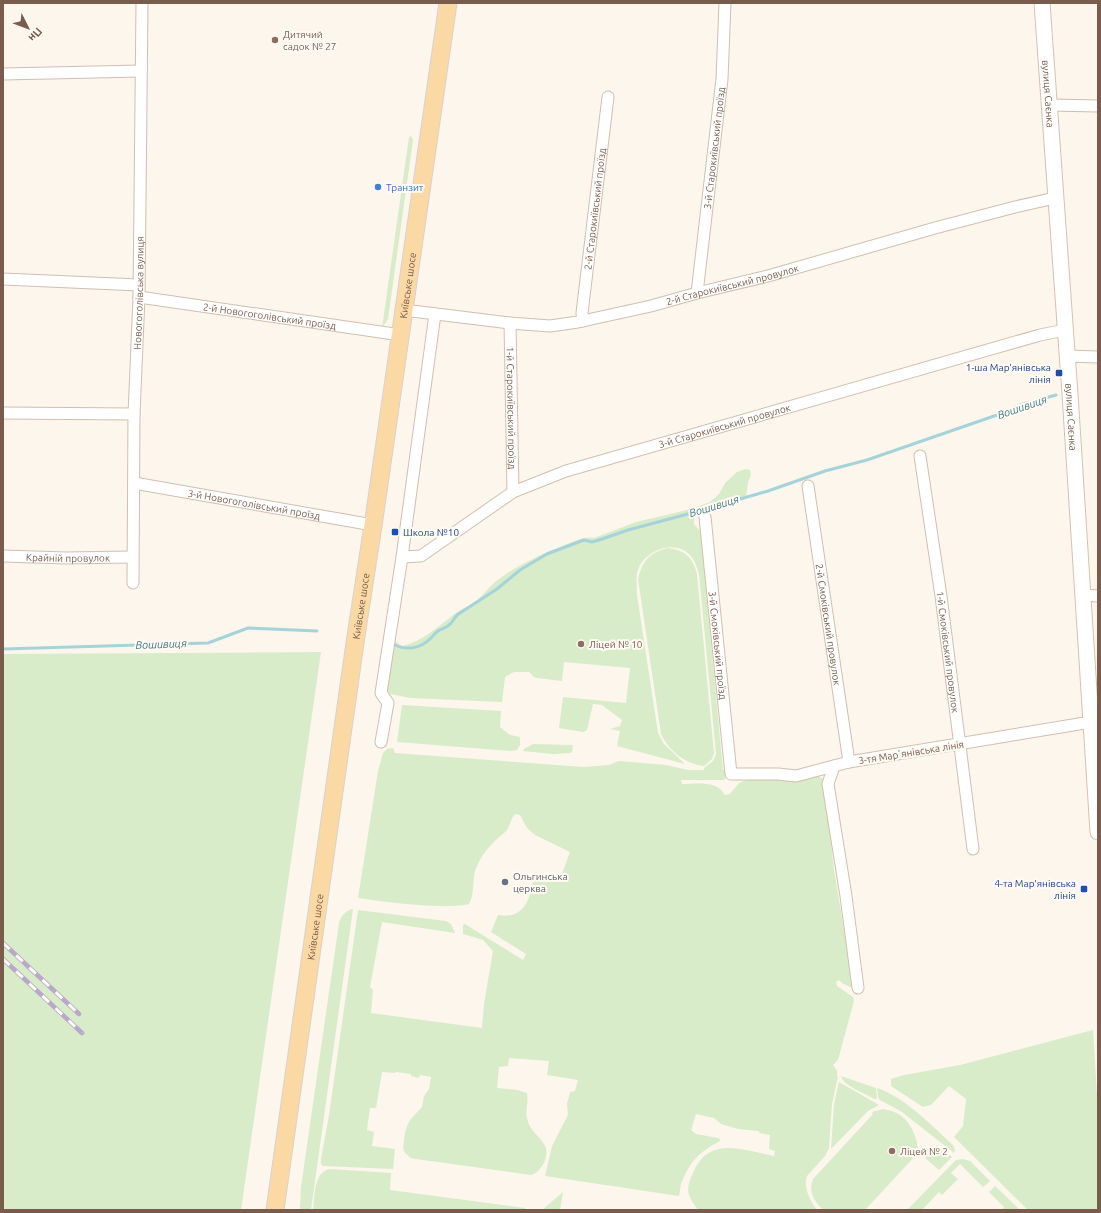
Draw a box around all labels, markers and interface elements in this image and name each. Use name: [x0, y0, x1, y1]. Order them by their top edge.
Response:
north arrow: [8, 8, 48, 48]
text: Пн: [26, 25, 45, 44]
place label: Дитячий садок № 27: [283, 29, 337, 52]
marker: Дитячий садок № 27: [270, 35, 280, 45]
street label: вулиця Саєнка: [1040, 60, 1056, 128]
street label: 3-й Старокиївський проїзд: [702, 86, 727, 210]
street label: 2-й Старокиївський проїзд: [582, 147, 608, 270]
marker: Транзит: [373, 182, 383, 192]
place label: Транзит: [386, 182, 424, 193]
street label: Новогоголівська вулиця: [132, 236, 146, 350]
street label: Київське шосе: [398, 252, 418, 319]
street label: 2-й Старокиївський провулок: [665, 262, 800, 308]
street label: 2-й Новогоголівський проїзд: [202, 301, 337, 332]
street label: 1-й Старокиївський проїзд: [504, 347, 518, 470]
place label: 1-ша Мар'янівська лінія: [966, 362, 1051, 385]
marker: 1-ша Мар'янівська лінія: [1054, 368, 1064, 378]
street label: вулиця Саєнка: [1063, 383, 1079, 451]
water label: Вошивиця: [996, 393, 1049, 421]
street label: 3-й Старокиївський провулок: [657, 402, 792, 450]
street label: 3-й Новогоголівський проїзд: [187, 488, 321, 522]
water label: Вошивиця: [688, 493, 741, 519]
marker: Школа №10: [390, 527, 400, 537]
place label: Школа №10: [403, 527, 459, 538]
street label: Крайній провулок: [26, 552, 110, 564]
street label: 2-й Смоківський провулок: [814, 563, 843, 686]
street label: Київське шосе: [351, 572, 372, 640]
street label: 1-й Смоківський провулок: [934, 590, 961, 714]
street label: 3-й Смоківський проїзд: [707, 591, 728, 700]
water label: Вошивиця: [135, 637, 187, 651]
marker: Ліцей № 10: [576, 639, 586, 649]
place label: Ліцей № 10: [589, 639, 643, 650]
street label: 3-тя Марʼянівська лінія: [857, 739, 965, 766]
place label: Ольгинська церква: [513, 871, 568, 894]
marker: Ольгинська церква: [500, 877, 510, 887]
place label: 4-та Мар'янівська лінія: [994, 878, 1076, 901]
marker: 4-та Мар'янівська лінія: [1079, 884, 1089, 894]
street label: Київське шосе: [305, 893, 326, 961]
marker: Ліцей № 2: [887, 1146, 897, 1156]
place label: Ліцей № 2: [900, 1146, 948, 1157]

